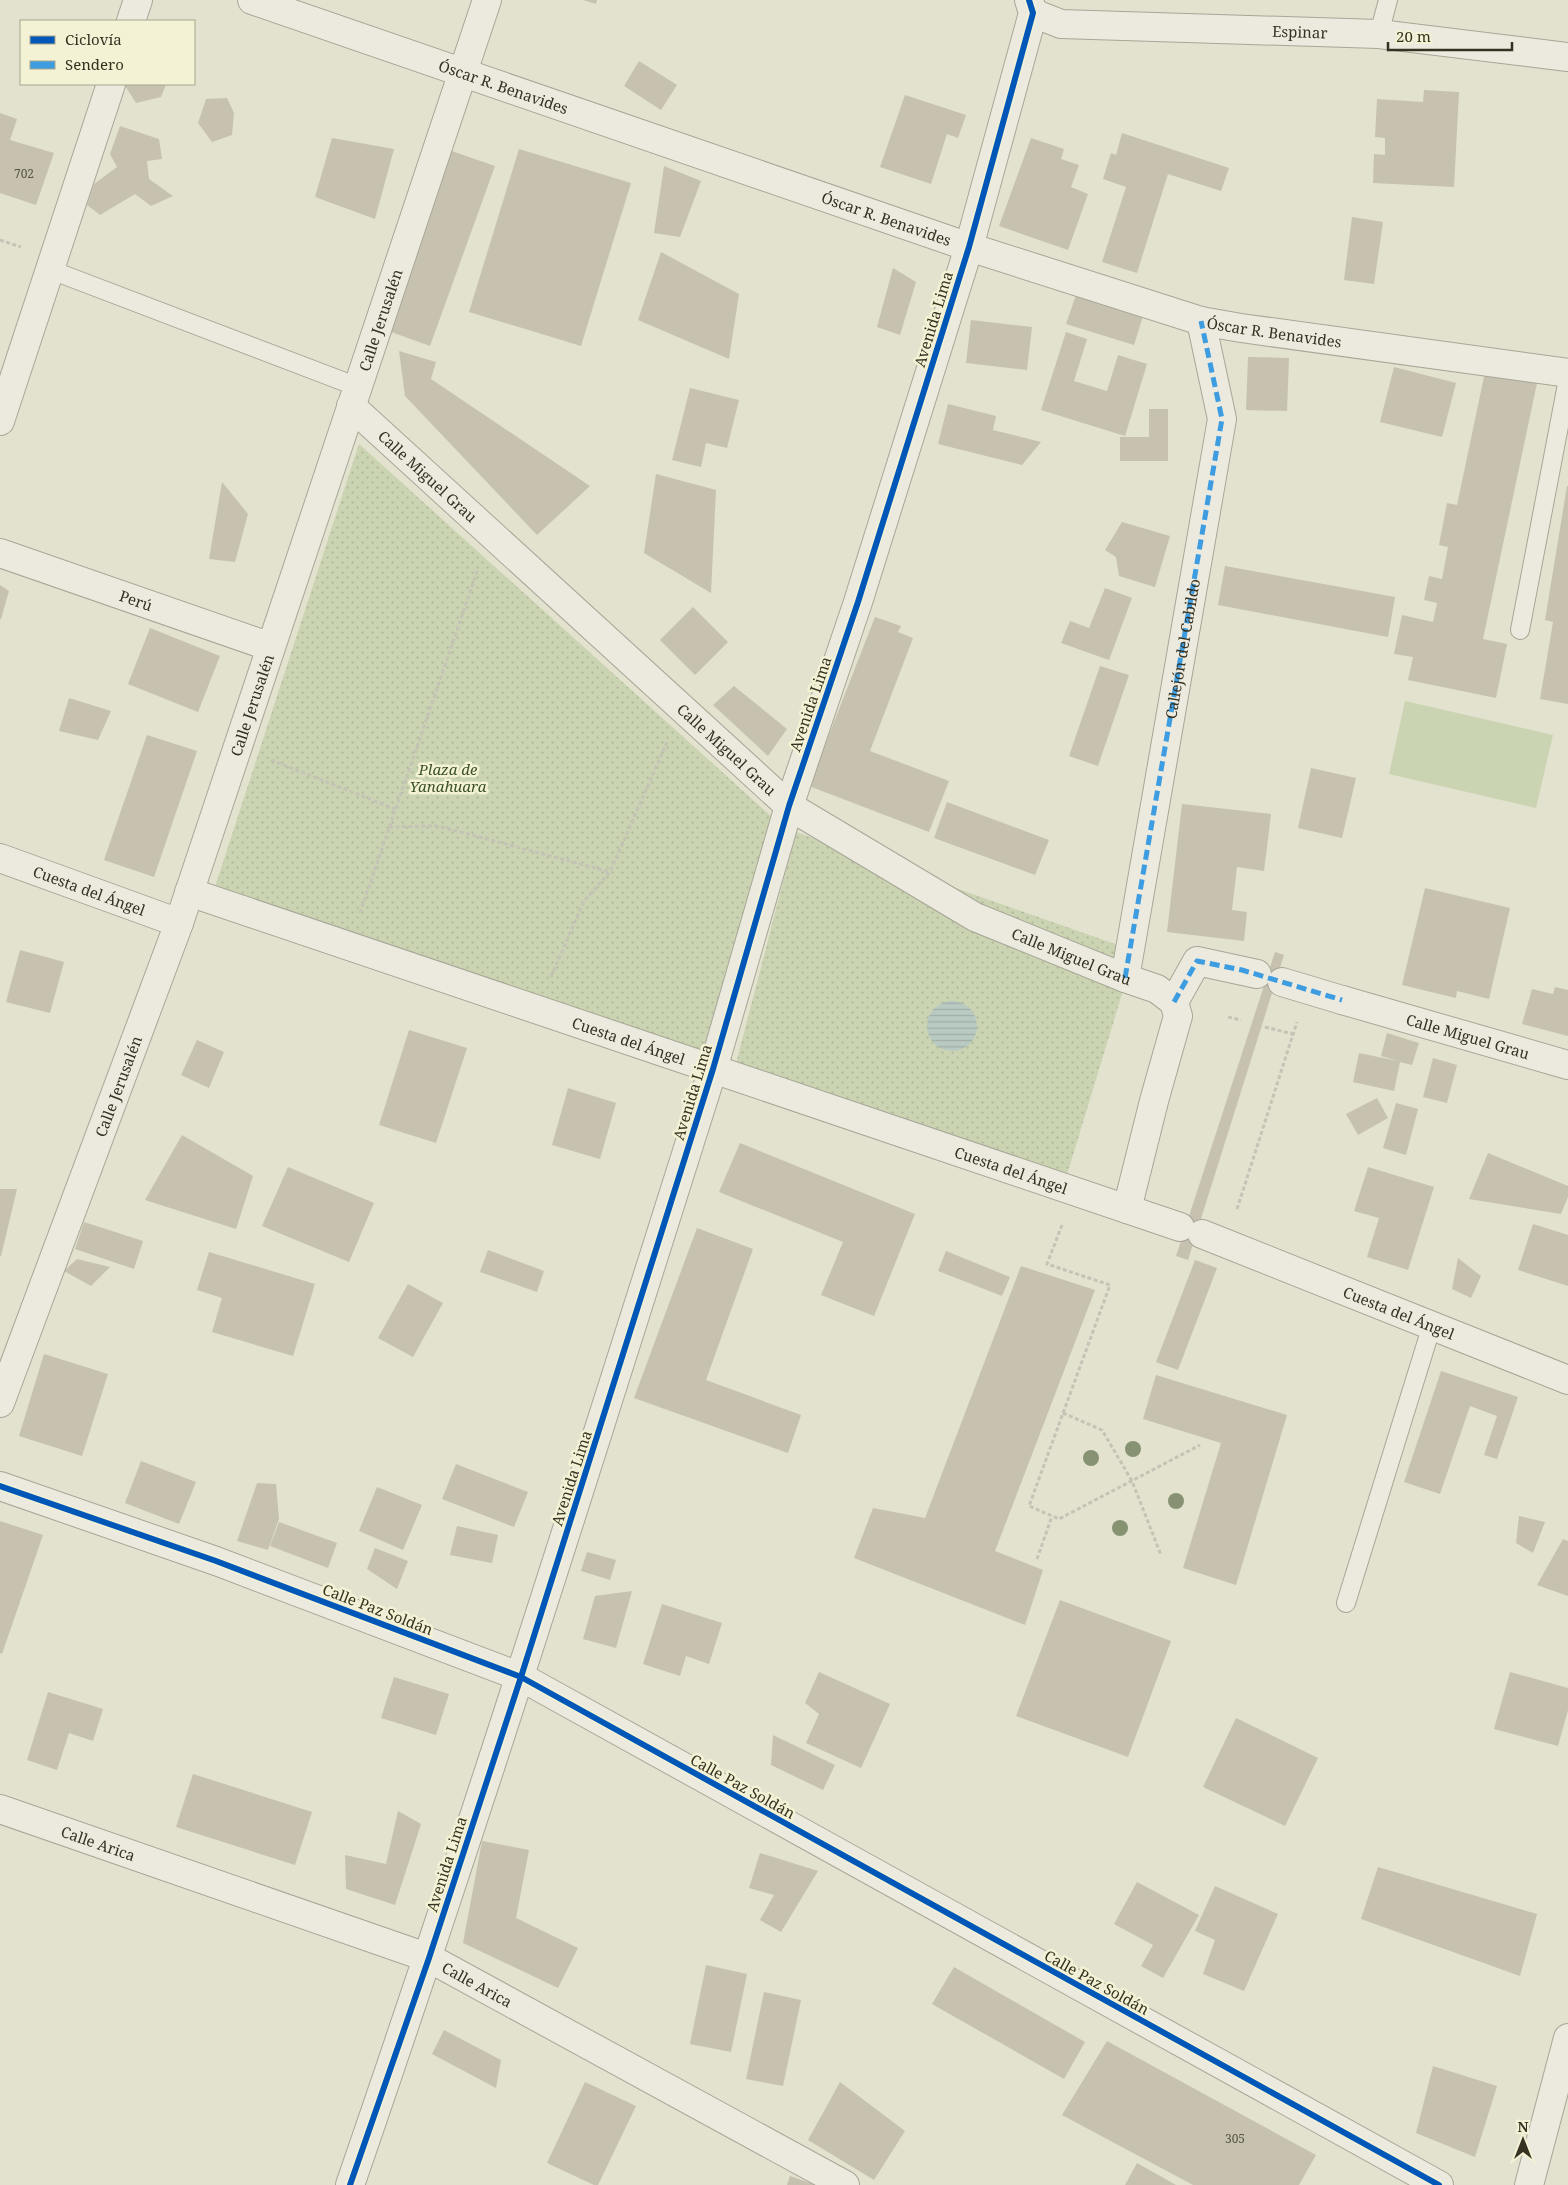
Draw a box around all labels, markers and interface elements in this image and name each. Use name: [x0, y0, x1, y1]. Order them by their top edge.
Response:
legend: [20, 20, 195, 85]
scale bar: [1388, 20, 1512, 52]
street label: Espinar: [1272, 21, 1328, 42]
text: 20 m: [1396, 26, 1431, 46]
text: Ciclovía: [65, 29, 122, 49]
text: Sendero: [65, 54, 124, 74]
street label: Óscar R. Benavides: [436, 55, 571, 118]
house number: 702: [14, 165, 34, 182]
street label: Óscar R. Benavides: [819, 187, 954, 250]
street label: Calle Jerusalén: [354, 266, 407, 374]
street label: Avenida Lima: [909, 269, 957, 369]
street label: Óscar R. Benavides: [1205, 312, 1343, 352]
street label: Calle Miguel Grau: [374, 426, 482, 527]
street label: Callejón del Cabildo: [1160, 577, 1204, 720]
street label: Perú: [117, 585, 156, 615]
street label: Calle Jerusalén: [225, 651, 278, 759]
street label: Avenida Lima: [784, 654, 836, 754]
street label: Calle Miguel Grau: [673, 699, 781, 800]
park label: Plaza de Yanahuara: [410, 759, 487, 796]
street label: Cuesta del Ángel: [30, 861, 149, 920]
street label: Calle Miguel Grau: [1009, 923, 1134, 990]
street label: Calle Miguel Grau: [1404, 1009, 1532, 1064]
street label: Cuesta del Ángel: [569, 1012, 688, 1069]
street label: Calle Jerusalén: [90, 1033, 146, 1140]
street label: Avenida Lima: [668, 1042, 716, 1142]
street label: Cuesta del Ángel: [952, 1141, 1071, 1198]
street label: Cuesta del Ángel: [1340, 1281, 1458, 1344]
street label: Avenida Lima: [546, 1428, 596, 1528]
street label: Calle Paz Soldán: [320, 1579, 436, 1639]
street label: Calle Paz Soldán: [687, 1749, 799, 1823]
street label: Avenida Lima: [421, 1814, 471, 1914]
street label: Calle Arica: [58, 1821, 138, 1865]
street label: Calle Paz Soldán: [1041, 1945, 1153, 2019]
street label: Calle Arica: [438, 1957, 516, 2012]
north arrow: [1498, 2115, 1548, 2165]
text: N: [1517, 2117, 1529, 2136]
house number: 305: [1225, 2130, 1245, 2147]

